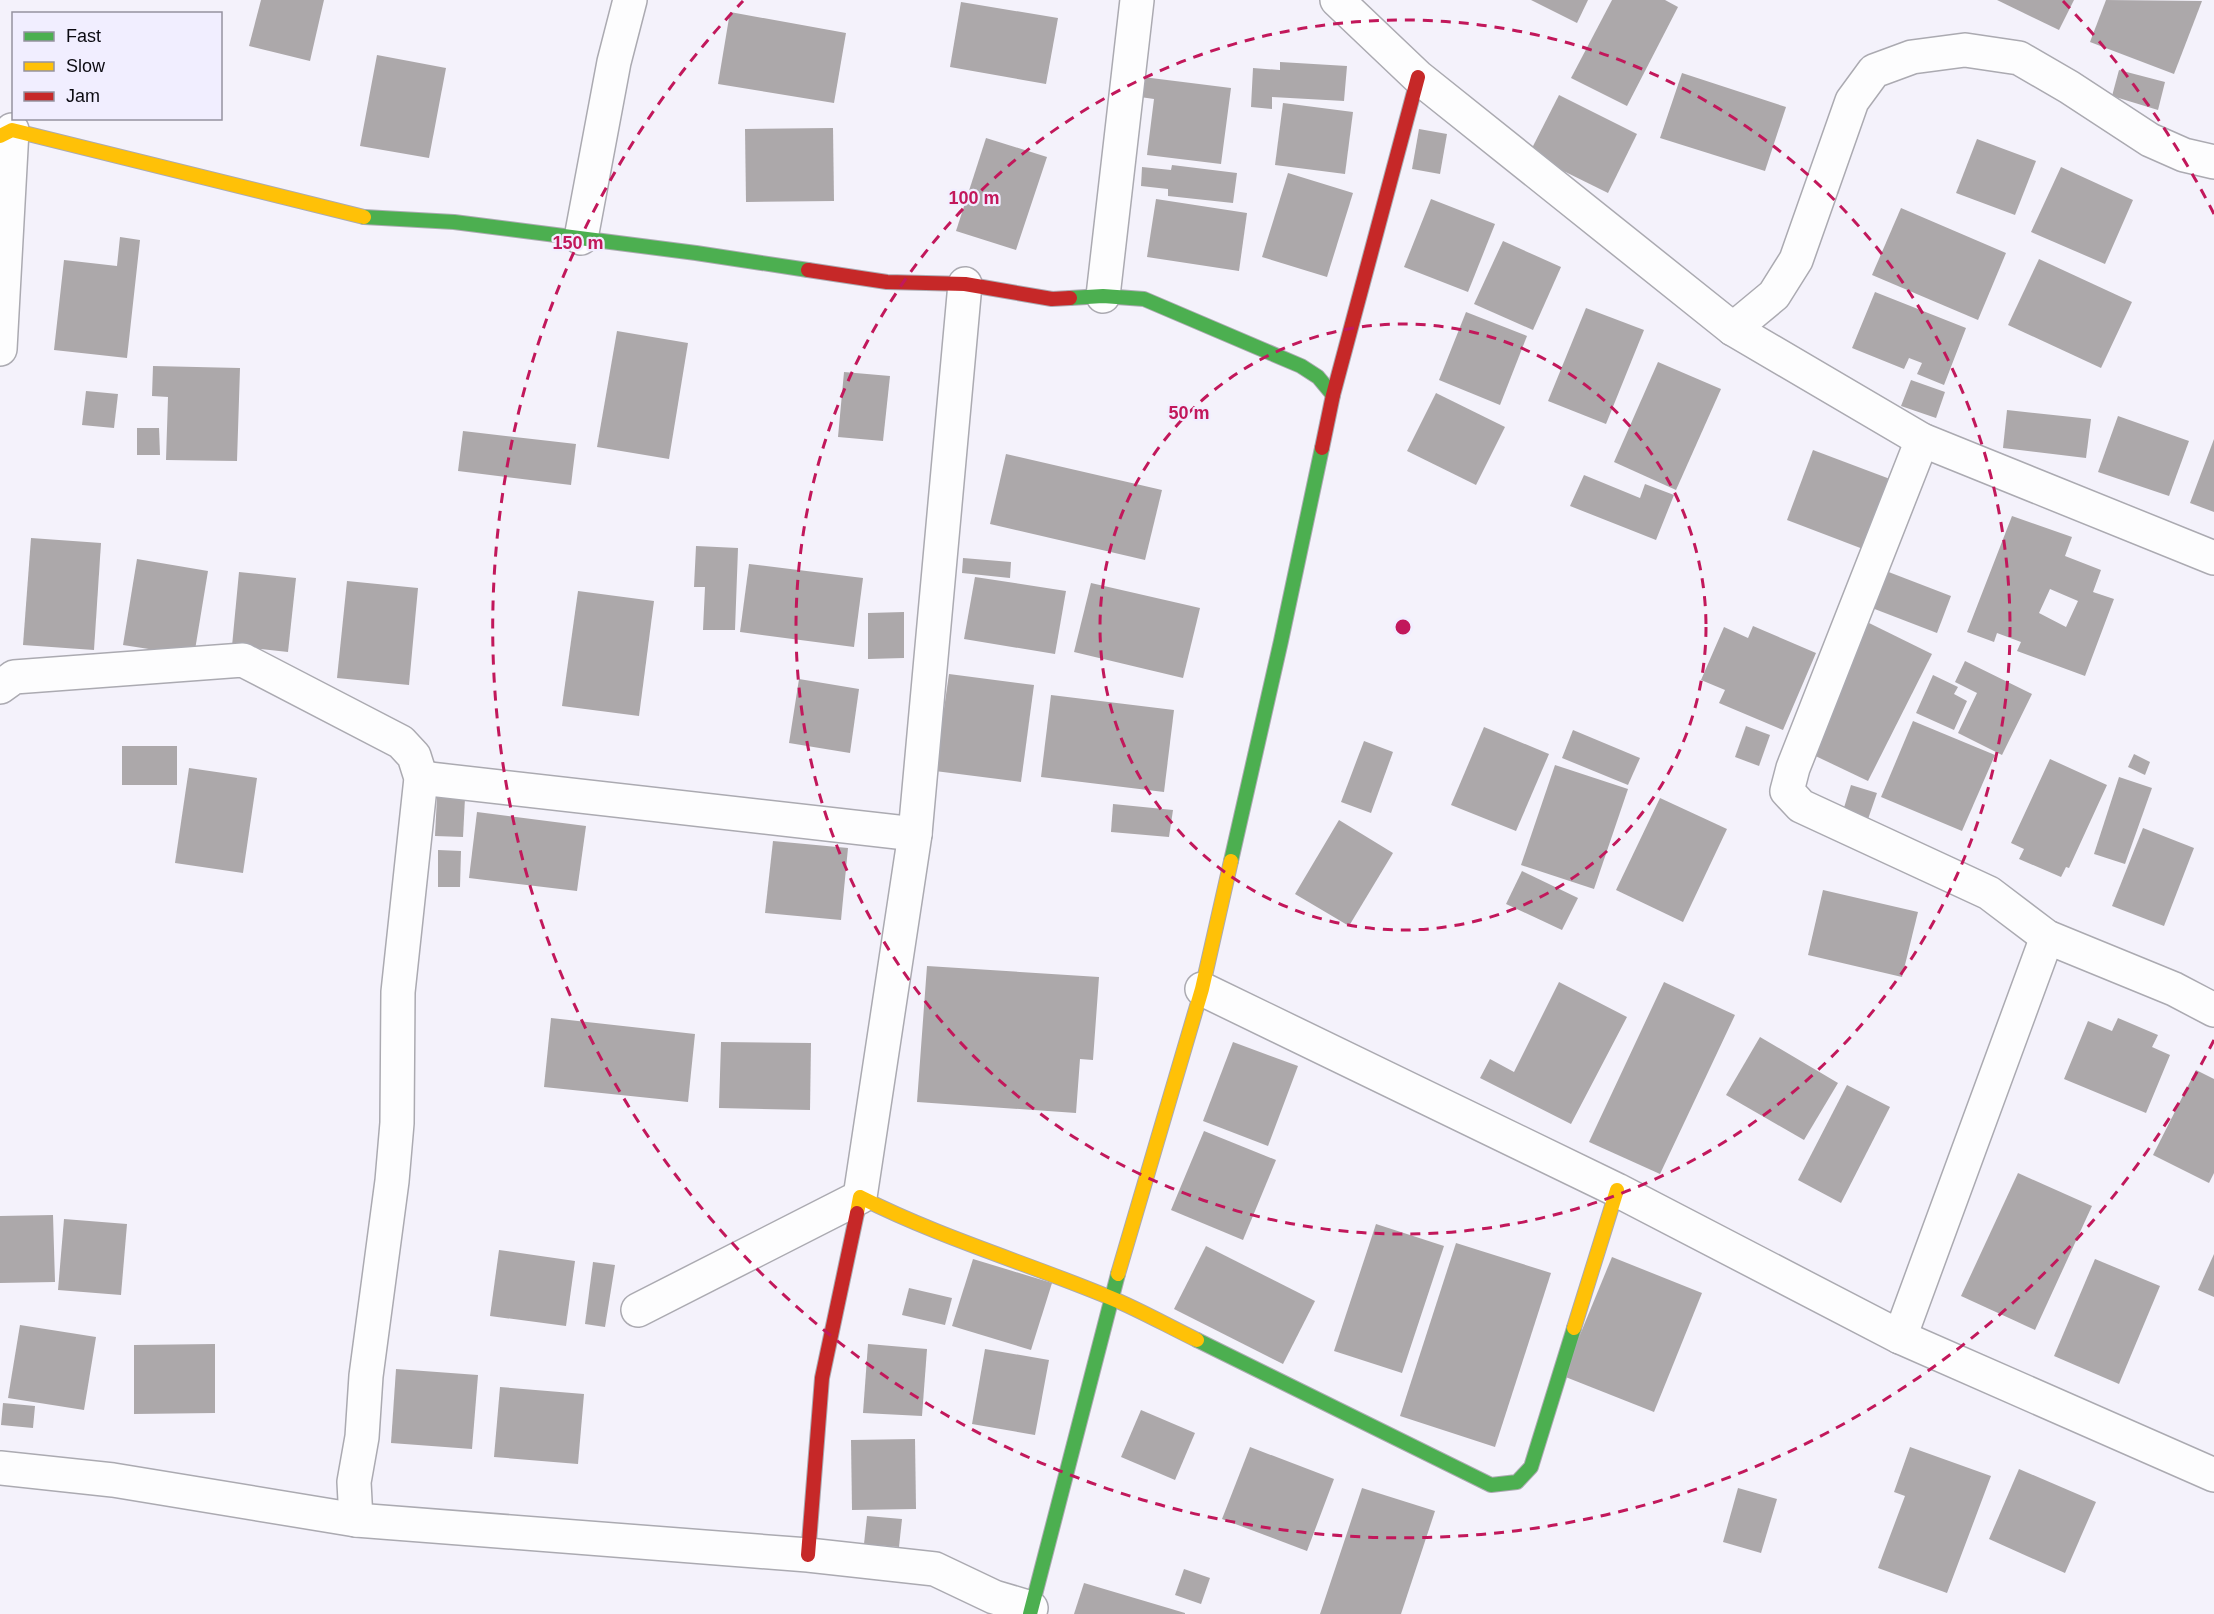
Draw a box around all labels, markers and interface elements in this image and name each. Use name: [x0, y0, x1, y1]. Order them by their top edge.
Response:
legend: [12, 12, 222, 120]
text: Fast: [66, 26, 101, 46]
text: Slow: [66, 56, 106, 76]
text: Jam: [66, 86, 100, 106]
text: 100 m: [948, 188, 1000, 208]
text: 150 m: [552, 233, 604, 253]
text: 50 m: [1168, 403, 1210, 423]
centre of rings: [1393, 617, 1413, 637]

